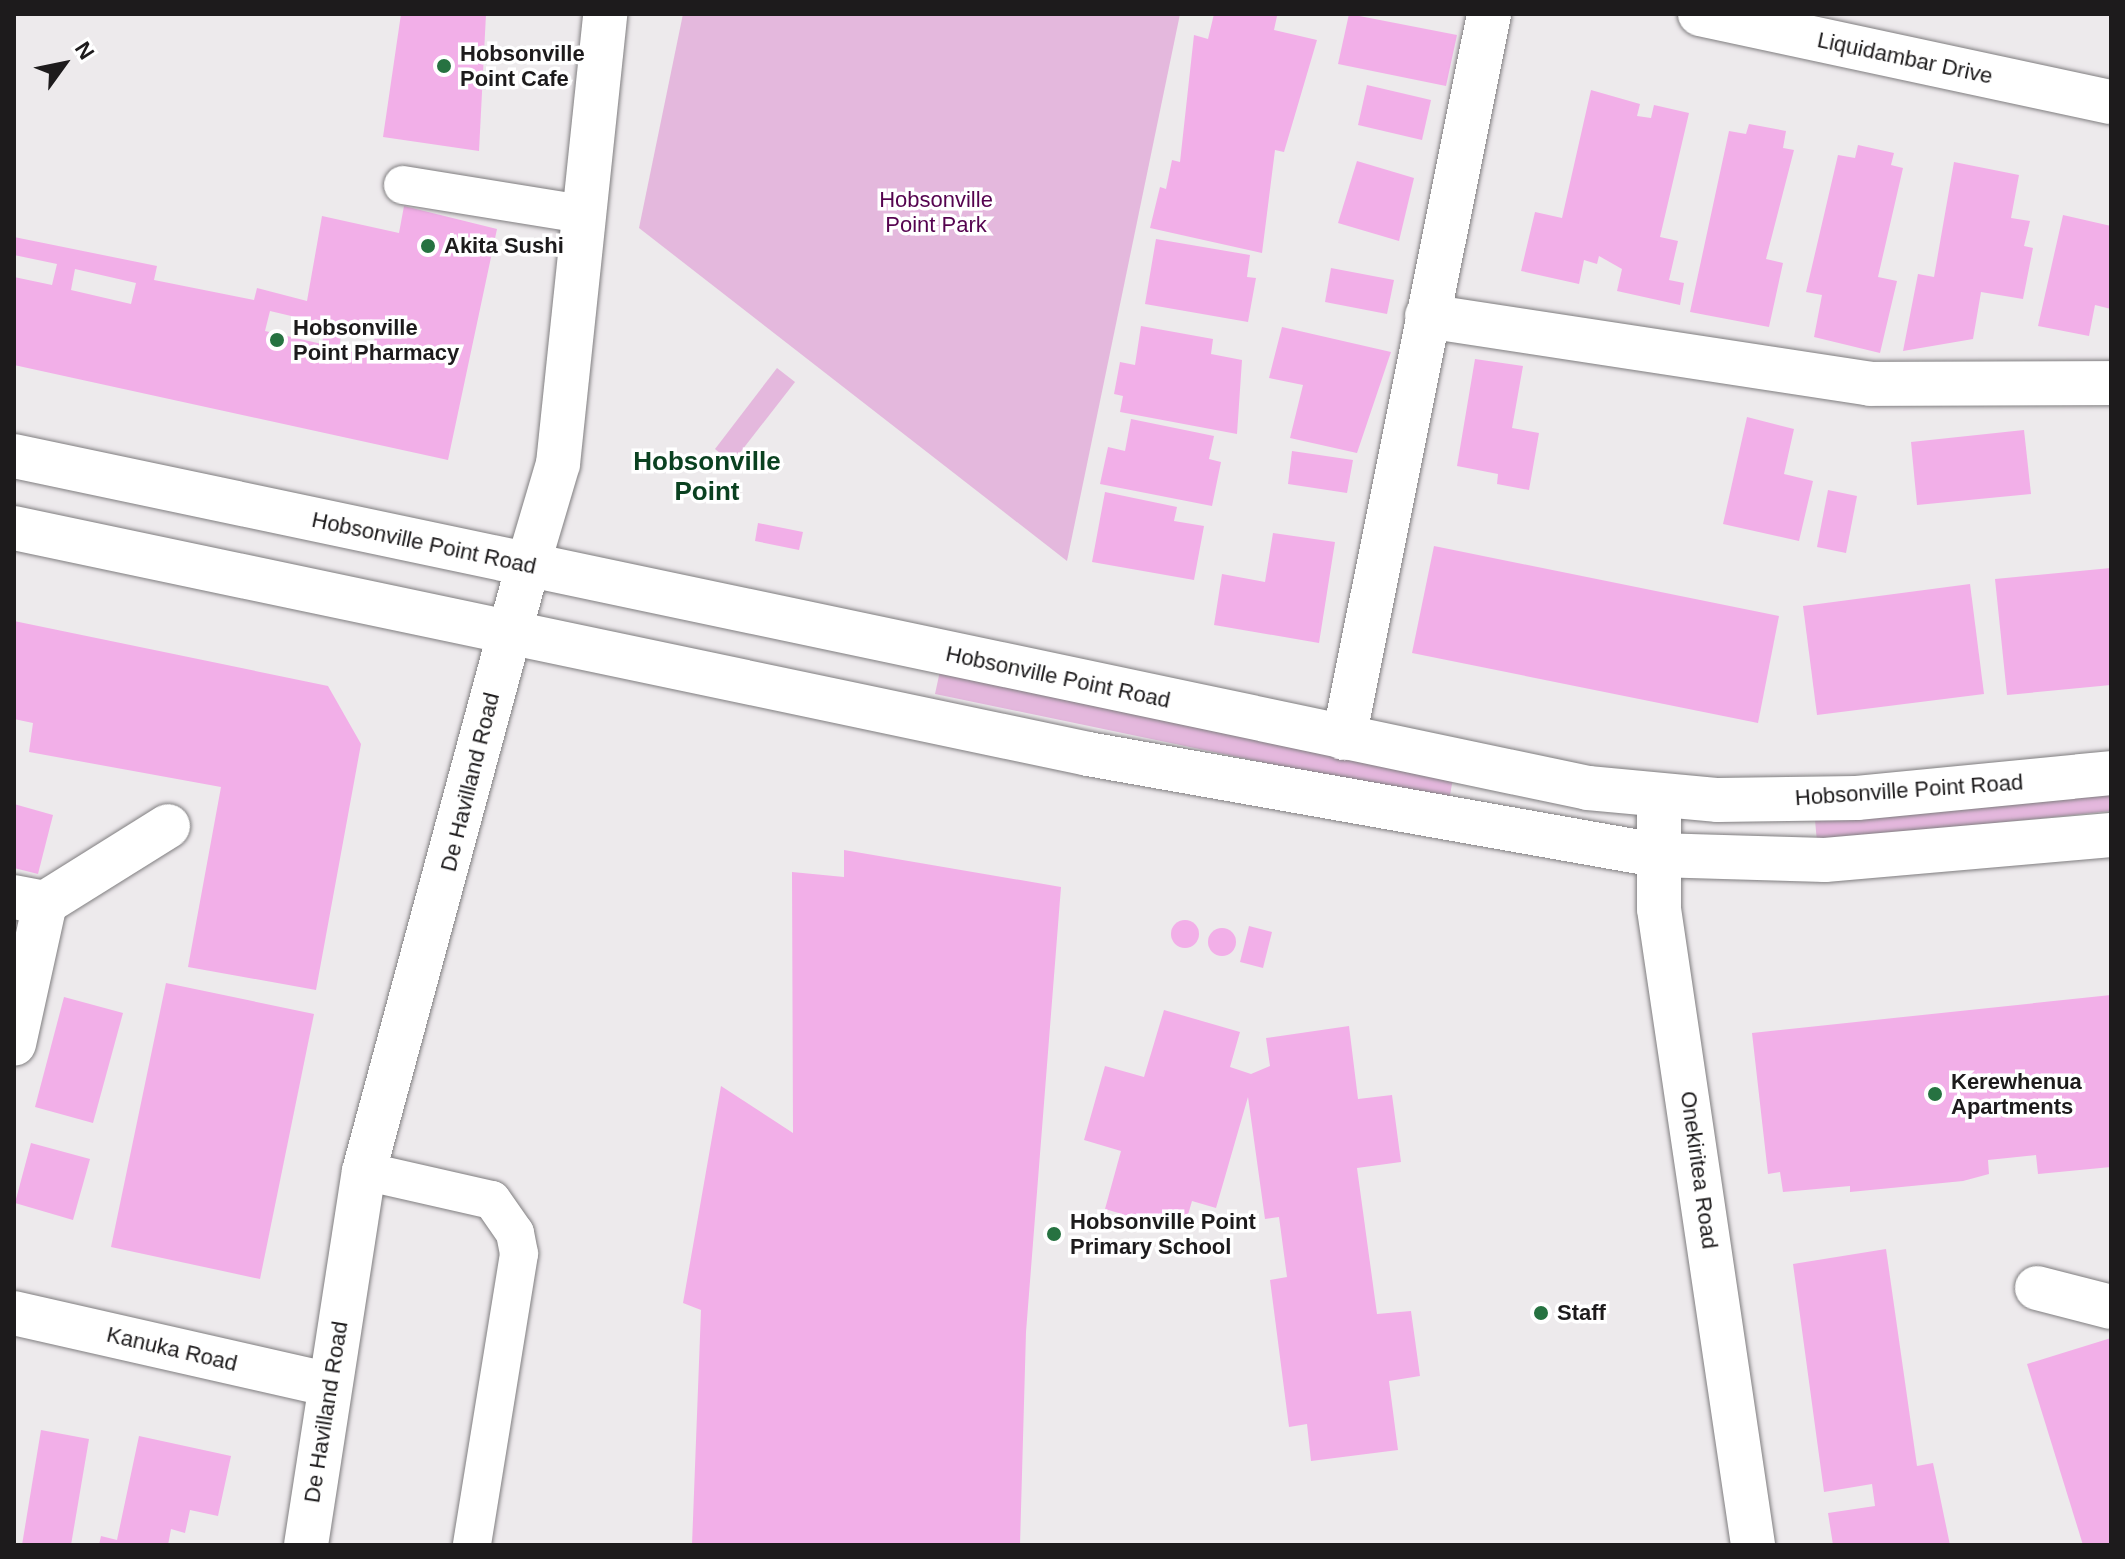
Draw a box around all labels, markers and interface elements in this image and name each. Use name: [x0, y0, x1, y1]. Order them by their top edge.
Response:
north arrow: [24, 24, 104, 104]
street label: Liquidambar Drive: [1815, 27, 1995, 89]
text: N: [70, 37, 99, 64]
place label: Hobsonville Point Cafe: [460, 40, 585, 92]
marker: Hobsonville Point Cafe: [435, 57, 453, 75]
park label: Hobsonville Point Park: [879, 186, 993, 238]
place label: Akita Sushi: [444, 233, 564, 259]
marker: Akita Sushi: [419, 237, 437, 255]
place label: Hobsonville Point Pharmacy: [293, 314, 459, 366]
marker: Hobsonville Point Pharmacy: [268, 331, 286, 349]
district label: Hobsonville Point: [633, 446, 781, 508]
street label: Hobsonville Point Road: [309, 506, 539, 580]
street label: Hobsonville Point Road: [943, 640, 1173, 714]
street label: De Havilland Road: [435, 690, 505, 874]
street label: Hobsonville Point Road: [1794, 769, 2024, 811]
place label: Kerewhenua Apartments: [1951, 1068, 2082, 1120]
marker: Kerewhenua Apartments: [1926, 1085, 1944, 1103]
street label: Onekiritea Road: [1675, 1089, 1723, 1251]
place label: Hobsonville Point Primary School: [1070, 1208, 1256, 1260]
marker: Hobsonville Point Primary School: [1045, 1225, 1063, 1243]
place label: Staff: [1557, 1300, 1606, 1326]
marker: Staff: [1532, 1304, 1550, 1322]
street label: De Havilland Road: [299, 1319, 353, 1505]
street label: Kanuka Road: [104, 1321, 240, 1377]

